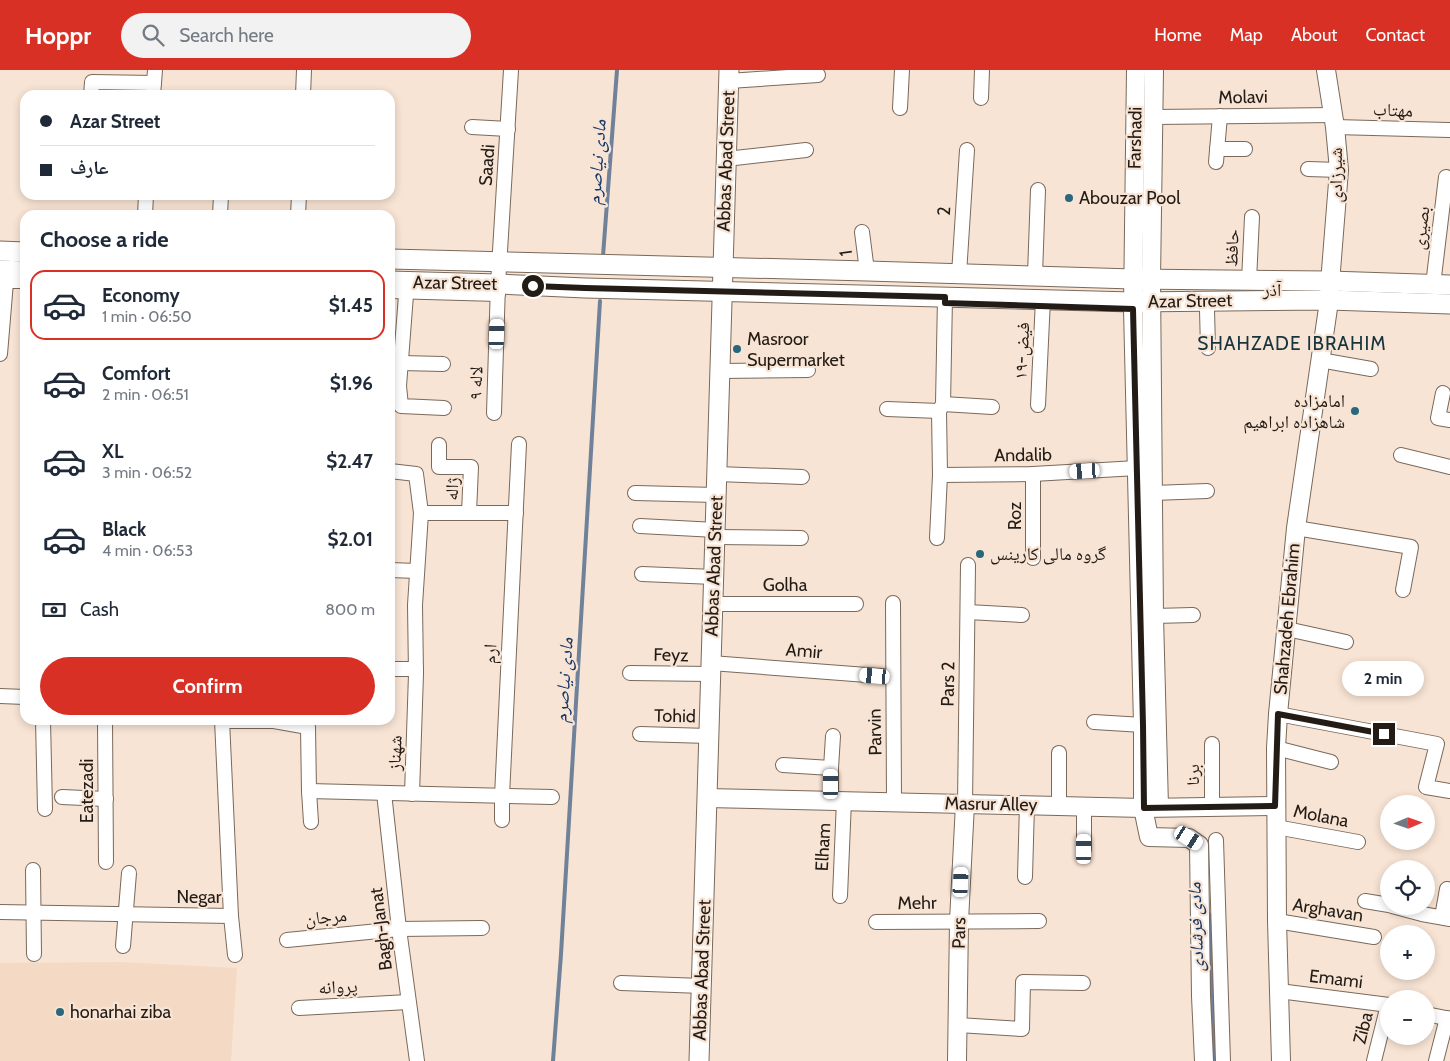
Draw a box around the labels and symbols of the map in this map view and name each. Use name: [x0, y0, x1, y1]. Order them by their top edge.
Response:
street label: Molavi: [1218, 86, 1268, 108]
street label: Abbas Abad Street: [713, 90, 739, 232]
street label: مهتاب: [1373, 98, 1413, 122]
street label: Farshadi: [1123, 107, 1147, 169]
water label: مادی نیاصرم: [582, 118, 612, 206]
street label: Saadi: [475, 143, 499, 187]
street label: شیرزادی: [1325, 147, 1347, 203]
place label: Abouzar Pool: [1079, 187, 1181, 209]
marker: Abouzar Pool: [1063, 192, 1075, 204]
street label: بصیری: [1407, 205, 1435, 251]
street label: 2: [933, 206, 955, 216]
street label: حافظ: [1220, 229, 1244, 267]
street label: 1: [835, 249, 857, 257]
street label: Azar Street: [413, 271, 497, 295]
route start: [522, 275, 544, 297]
street label: آذر: [1262, 279, 1282, 301]
street label: Azar Street: [1148, 289, 1232, 313]
car: [488, 319, 505, 349]
street label: ۱۹-فیض: [1010, 322, 1034, 380]
place label: Masroor Supermarket: [747, 328, 845, 371]
district label: SHAHZADE IBRAHIM: [1197, 332, 1387, 355]
marker: Masroor Supermarket: [731, 343, 743, 355]
street label: ۹ لاله: [464, 366, 488, 400]
place label: امامزاده شاهزاده ابراهیم: [1243, 390, 1345, 434]
marker: امامزاده شاهزاده ابراهیم: [1349, 405, 1361, 417]
street label: Andalib: [994, 443, 1052, 467]
car: [1069, 463, 1100, 479]
street label: ژاله: [441, 477, 463, 501]
street label: Abbas Abad Street: [701, 495, 727, 637]
street label: Roz: [1004, 501, 1026, 530]
street label: Shahzadeh Ebrahim: [1269, 542, 1305, 696]
place label: گروه مالی کارینس: [990, 543, 1107, 565]
marker: گروه مالی کارینس: [974, 548, 986, 560]
street label: Golha: [763, 574, 808, 596]
water label: مادی نیاصرم: [549, 636, 579, 724]
street label: Amir: [785, 638, 823, 664]
street label: ارم: [478, 643, 503, 665]
street label: Feyz: [653, 644, 689, 666]
street label: Pars 2: [937, 661, 959, 707]
callout: 2 min: [1343, 662, 1425, 696]
car: [859, 667, 890, 685]
street label: Tohid: [654, 705, 696, 727]
street label: Parvin: [864, 708, 886, 756]
route end: [1373, 723, 1395, 745]
street label: شهناز: [383, 735, 407, 772]
street label: Eatezadi: [76, 759, 98, 823]
street label: برنا: [1182, 764, 1204, 786]
car: [823, 769, 838, 799]
street label: Masrur Alley: [944, 792, 1038, 816]
north arrow: [1380, 795, 1435, 850]
street label: Molana: [1291, 800, 1351, 832]
street label: Elham: [811, 822, 835, 872]
car: [1172, 824, 1205, 852]
car: [1076, 834, 1091, 864]
car: [952, 867, 969, 897]
water label: مادی فرشادی: [1182, 882, 1209, 972]
street label: Negar: [177, 886, 222, 908]
street label: Bagh-Janat: [365, 886, 397, 972]
street label: Mehr: [897, 892, 937, 914]
street label: Arghavan: [1291, 894, 1365, 926]
street label: Abbas Abad Street: [689, 899, 715, 1041]
street label: مرجان: [304, 904, 348, 930]
street label: Pars: [948, 917, 970, 949]
street label: Emami: [1308, 965, 1364, 993]
street label: پروانه: [318, 975, 358, 999]
place label: honarhai ziba: [70, 1001, 172, 1023]
marker: honarhai ziba: [54, 1006, 66, 1018]
street label: Ziba: [1348, 1009, 1378, 1046]

